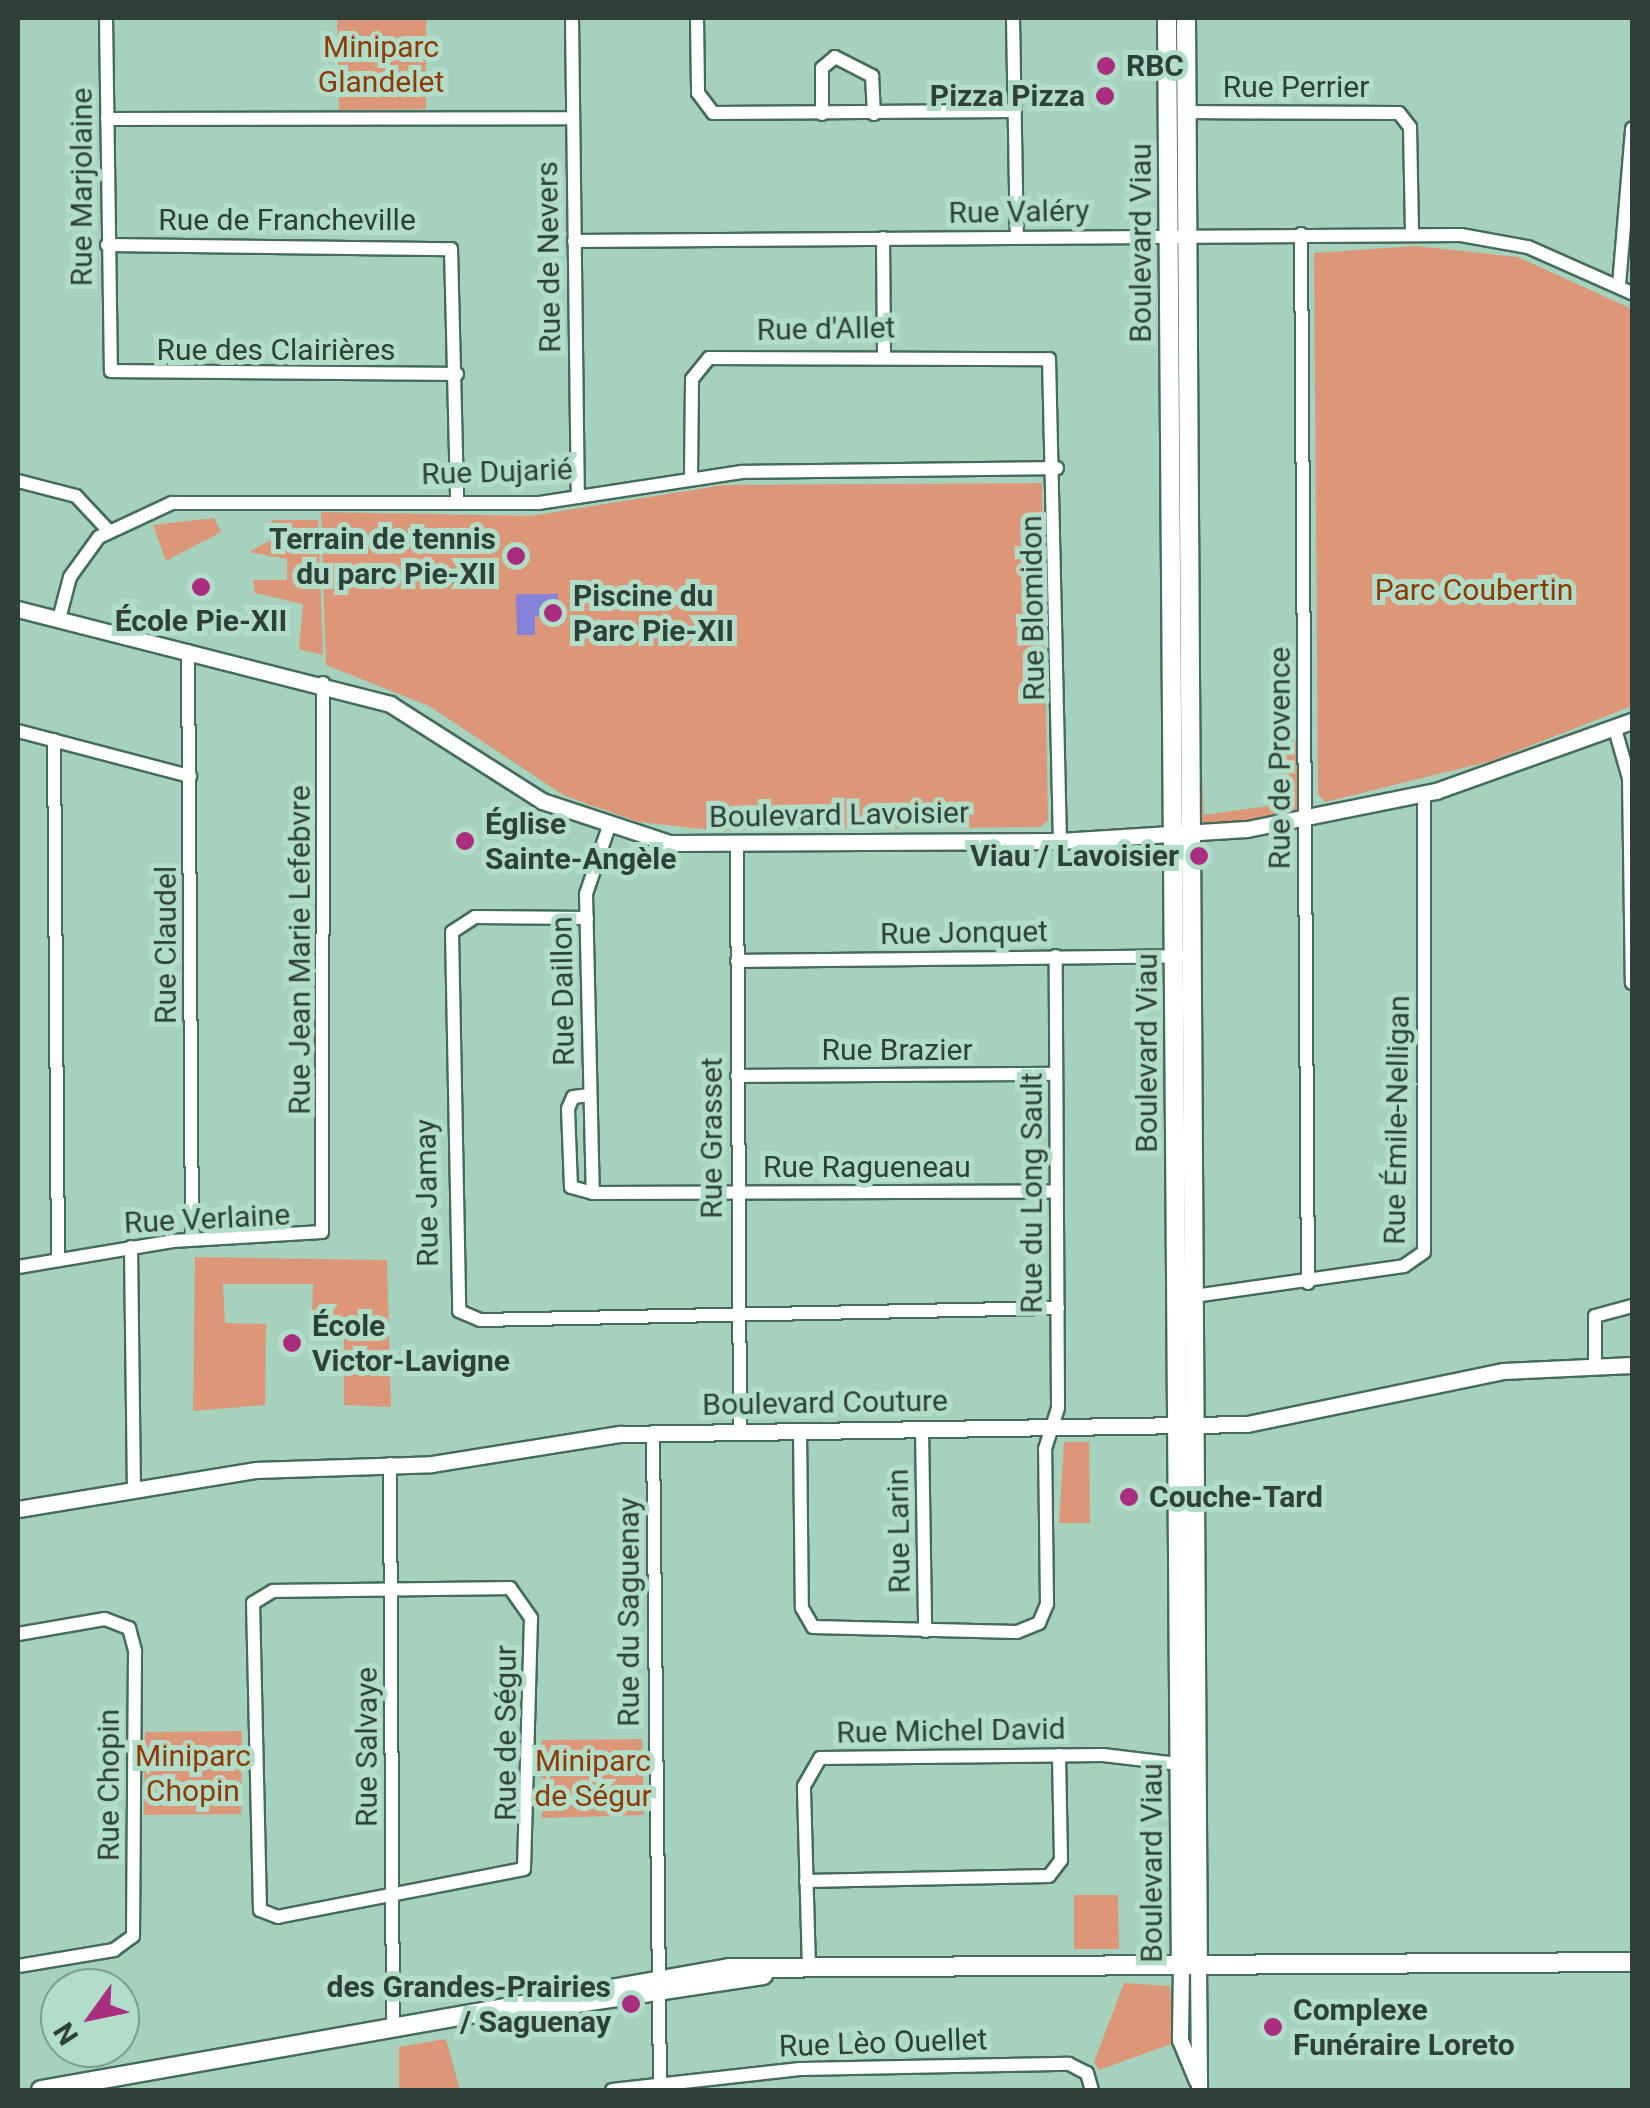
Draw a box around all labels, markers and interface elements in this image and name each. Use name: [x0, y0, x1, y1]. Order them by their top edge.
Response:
park label: Miniparc Glandelet: [318, 29, 444, 100]
place label: RBC: [1126, 48, 1184, 84]
marker: RBC: [1095, 55, 1117, 77]
street label: Rue Perrier: [1223, 69, 1369, 105]
place label: Pizza Pizza: [930, 78, 1085, 114]
marker: Pizza Pizza: [1094, 85, 1116, 107]
street label: Rue Marjolaine: [64, 88, 100, 286]
street label: Boulevard Viau: [1123, 143, 1159, 343]
street label: Rue de Nevers: [529, 161, 569, 353]
street label: Rue Valéry: [948, 193, 1090, 231]
street label: Rue de Francheville: [158, 202, 416, 238]
street label: Rue d'Allet: [756, 310, 896, 348]
street label: Rue des Clairières: [156, 332, 396, 368]
street label: Rue Dujarié: [421, 451, 573, 493]
street label: Rue Blomidon: [1013, 515, 1053, 701]
place label: Terrain de tennis du parc Pie-XII: [269, 521, 496, 592]
marker: Terrain de tennis du parc Pie-XII: [505, 545, 527, 567]
park label: Parc Coubertin: [1375, 572, 1573, 608]
marker: École Pie-XII: [190, 576, 212, 598]
place label: Piscine du Parc Pie-XII: [573, 578, 734, 648]
marker: Piscine du Parc Pie-XII: [542, 602, 564, 624]
place label: École Pie-XII: [115, 603, 287, 639]
street label: Rue de Provence: [1262, 647, 1298, 869]
street label: Rue Jean Marie Lefebvre: [282, 785, 318, 1115]
street label: Boulevard Lavoisier: [709, 795, 969, 835]
place label: Église Sainte-Angèle: [485, 806, 676, 876]
marker: Église Sainte-Angèle: [454, 830, 476, 852]
place label: Viau / Lavoisier: [970, 838, 1179, 874]
marker: Viau / Lavoisier: [1188, 845, 1210, 867]
street label: Rue Claudel: [148, 866, 184, 1024]
street label: Rue Jonquet: [880, 914, 1048, 952]
street label: Rue Daillon: [544, 916, 582, 1066]
street label: Boulevard Viau: [1129, 953, 1165, 1153]
street label: Rue Émile-Nelligan: [1377, 995, 1417, 1245]
street label: Rue Brazier: [821, 1032, 973, 1068]
street label: Rue Grasset: [694, 1057, 730, 1219]
street label: Rue du Long Sault: [1014, 1072, 1050, 1314]
street label: Rue Jamay: [408, 1119, 446, 1267]
street label: Rue Ragueneau: [763, 1149, 971, 1185]
street label: Rue Verlaine: [123, 1197, 291, 1241]
place label: École Victor-Lavigne: [312, 1308, 510, 1378]
marker: École Victor-Lavigne: [281, 1332, 303, 1354]
street label: Boulevard Couture: [702, 1383, 948, 1423]
street label: Rue Larin: [880, 1468, 918, 1594]
place label: Couche-Tard: [1149, 1479, 1323, 1515]
marker: Couche-Tard: [1118, 1486, 1140, 1508]
street label: Rue du Saguenay: [611, 1497, 647, 1727]
street label: Rue de Ségur: [488, 1645, 524, 1821]
street label: Rue Salvaye: [349, 1667, 385, 1827]
street label: Rue Chopin: [91, 1709, 127, 1861]
street label: Rue Michel David: [836, 1711, 1066, 1751]
park label: Miniparc Chopin: [135, 1738, 251, 1808]
park label: Miniparc de Ségur: [534, 1743, 652, 1814]
street label: Boulevard Viau: [1134, 1763, 1170, 1963]
north arrow: [40, 1968, 140, 2068]
place label: des Grandes-Prairies / Saguenay: [327, 1969, 611, 2040]
place label: Complexe Funéraire Loreto: [1293, 1992, 1515, 2062]
marker: des Grandes-Prairies / Saguenay: [620, 1993, 642, 2015]
text: N: [47, 2016, 85, 2051]
marker: Complexe Funéraire Loreto: [1262, 2016, 1284, 2038]
street label: Rue Lèo Ouellet: [778, 2021, 988, 2065]

